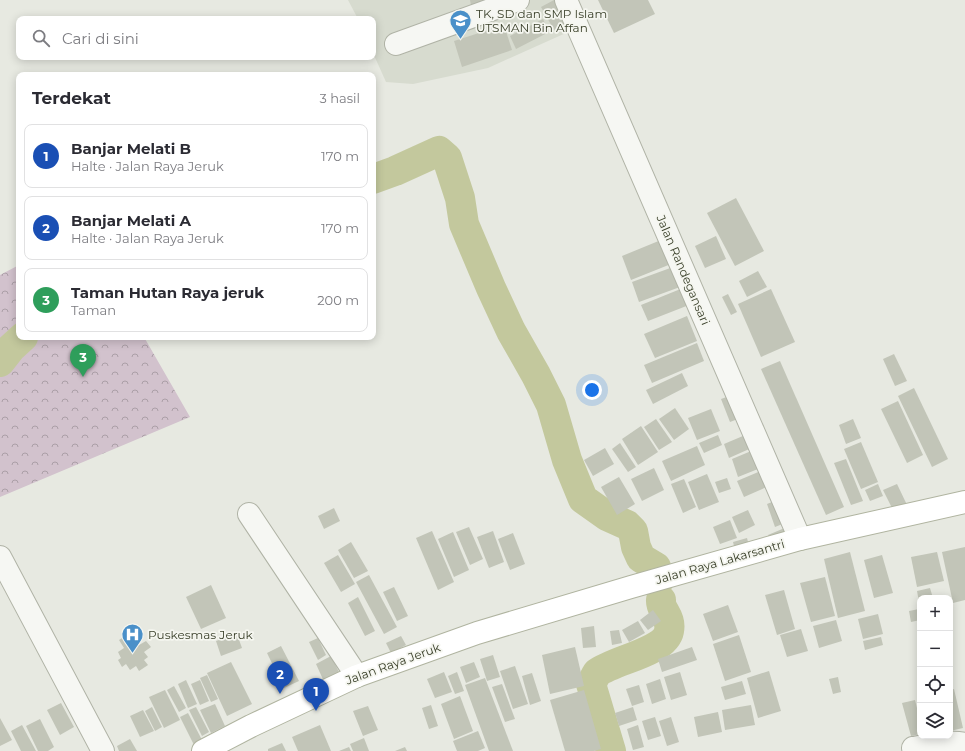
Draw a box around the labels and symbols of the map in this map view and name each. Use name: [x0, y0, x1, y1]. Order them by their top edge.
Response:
place label: TK, SD dan SMP Islam UTSMAN Bin Affan: [476, 6, 607, 35]
school or university icon: TK, SD dan SMP Islam UTSMAN Bin Affan: [448, 8, 474, 41]
street label: Jalan Randegansari: [653, 212, 713, 327]
pin: 3: [70, 344, 96, 377]
your location: [582, 380, 602, 400]
street label: Jalan Raya Lakarsantri: [653, 536, 786, 587]
hospital icon: Puskesmas Jeruk: [120, 622, 146, 655]
place label: Puskesmas Jeruk: [148, 627, 254, 642]
street label: Jalan Raya Jeruk: [342, 639, 443, 688]
pin: 2: [267, 661, 293, 694]
pin: 1: [303, 678, 329, 711]

